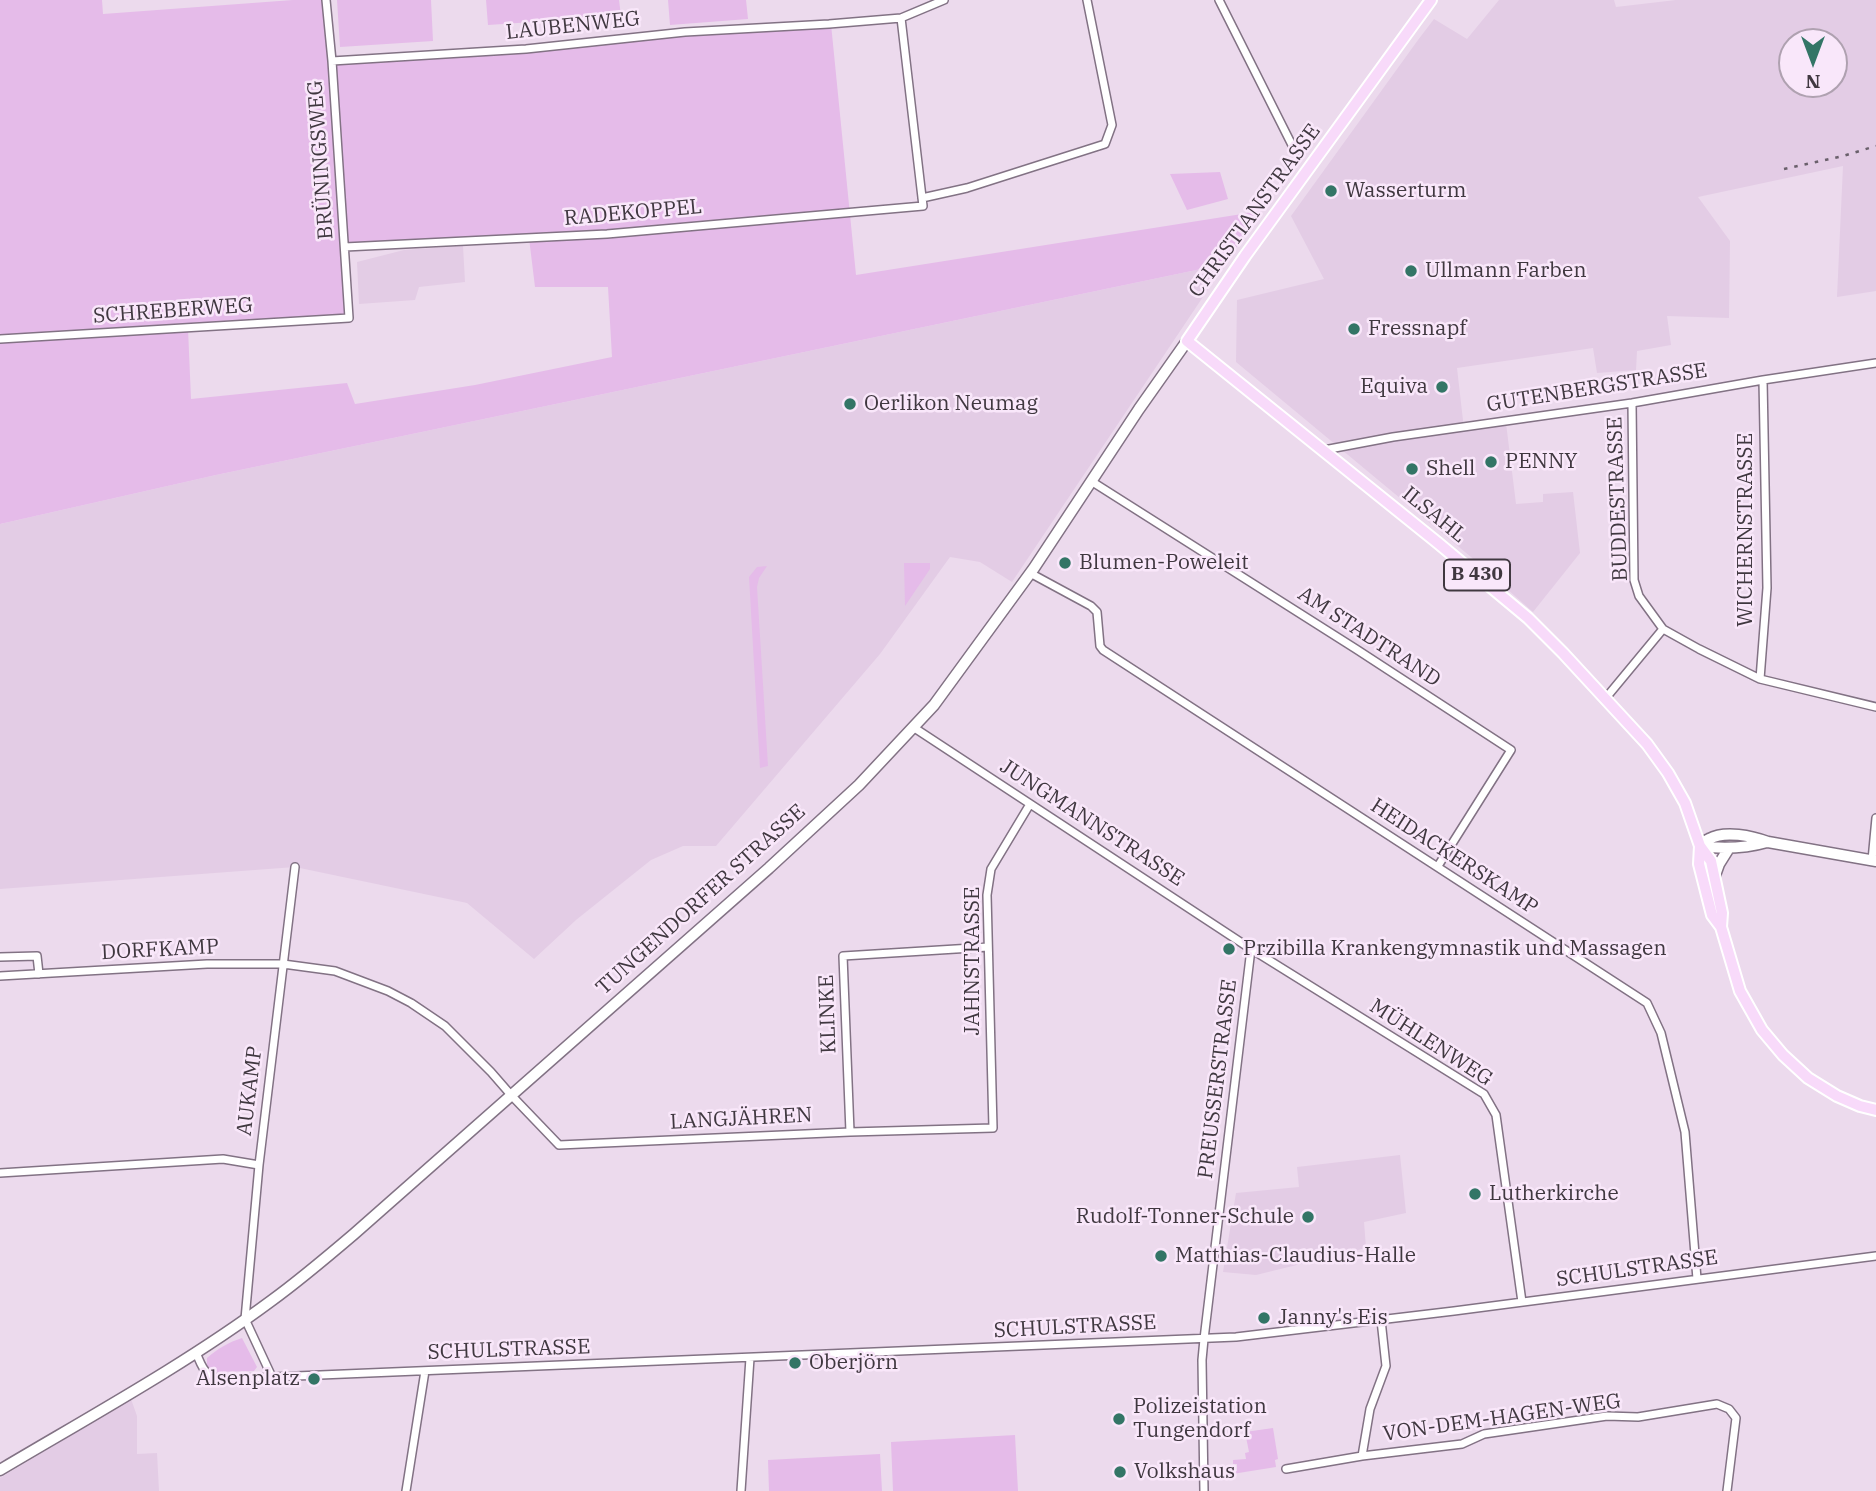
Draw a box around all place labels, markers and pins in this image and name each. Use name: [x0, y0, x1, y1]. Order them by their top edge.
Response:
place label: Wasserturm: [1345, 178, 1466, 204]
marker: Wasserturm: [1323, 183, 1339, 199]
place label: Ullmann Farben: [1425, 258, 1587, 284]
marker: Ullmann Farben: [1403, 263, 1419, 279]
place label: Fressnapf: [1368, 316, 1466, 342]
marker: Fressnapf: [1346, 321, 1362, 337]
place label: Equiva: [1360, 374, 1428, 400]
marker: Equiva: [1434, 379, 1450, 395]
place label: Oerlikon Neumag: [864, 391, 1038, 417]
marker: Oerlikon Neumag: [842, 396, 858, 412]
place label: PENNY: [1505, 449, 1578, 475]
marker: PENNY: [1483, 454, 1499, 470]
place label: Shell: [1426, 456, 1475, 482]
marker: Shell: [1404, 461, 1420, 477]
place label: Blumen-Poweleit: [1079, 550, 1249, 576]
marker: Blumen-Poweleit: [1057, 555, 1073, 571]
place label: Przibilla Krankengymnastik und Massagen: [1243, 936, 1667, 962]
marker: Przibilla Krankengymnastik und Massagen: [1221, 941, 1237, 957]
place label: Lutherkirche: [1489, 1181, 1619, 1207]
marker: Lutherkirche: [1467, 1186, 1483, 1202]
place label: Rudolf-Tonner-Schule: [1076, 1204, 1294, 1230]
marker: Rudolf-Tonner-Schule: [1300, 1209, 1316, 1225]
place label: Matthias-Claudius-Halle: [1175, 1243, 1416, 1269]
marker: Matthias-Claudius-Halle: [1153, 1248, 1169, 1264]
place label: Janny's Eis: [1278, 1305, 1388, 1331]
marker: Janny's Eis: [1256, 1310, 1272, 1326]
place label: Oberjörn: [809, 1350, 898, 1376]
marker: Oberjörn: [787, 1355, 803, 1371]
place label: Alsenplatz: [196, 1366, 300, 1392]
marker: Alsenplatz: [306, 1371, 322, 1387]
place label: Polizeistation Tungendorf: [1133, 1394, 1267, 1444]
marker: Polizeistation Tungendorf: [1111, 1411, 1127, 1427]
place label: Volkshaus: [1134, 1459, 1235, 1485]
marker: Volkshaus: [1112, 1464, 1128, 1480]

